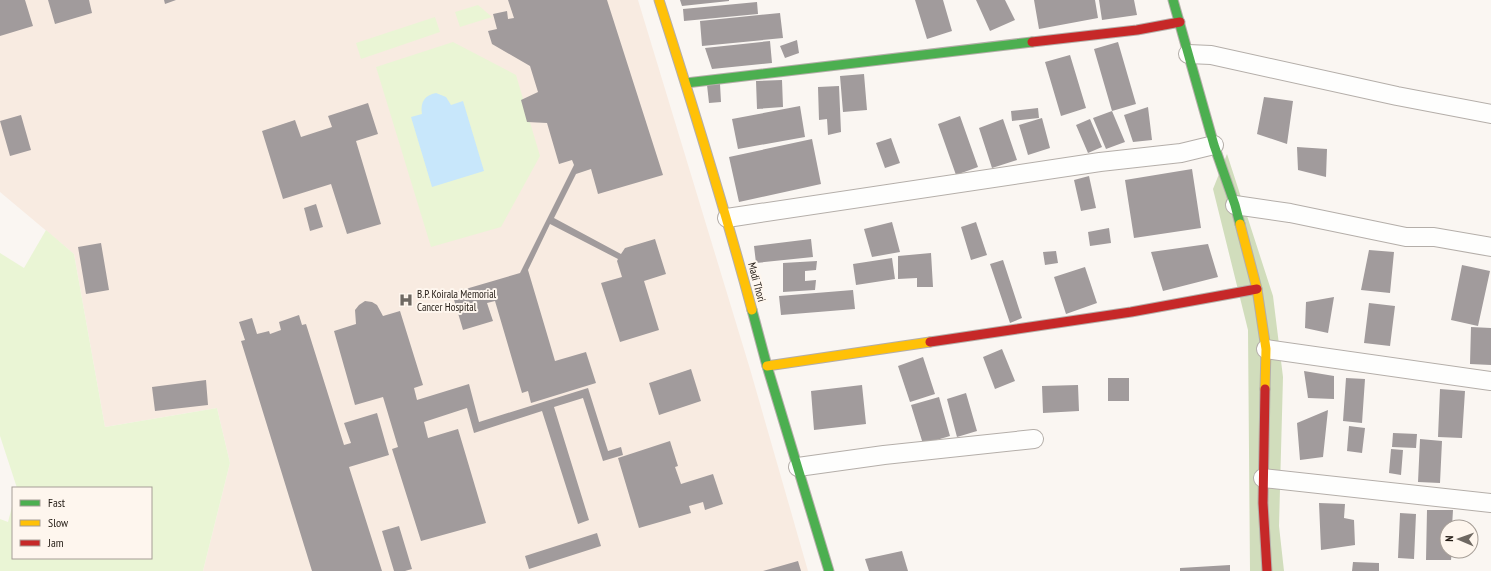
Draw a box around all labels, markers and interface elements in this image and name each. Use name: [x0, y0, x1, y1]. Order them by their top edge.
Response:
street label: Madi Thori: [745, 261, 769, 303]
place label: B.P. Koirala Memorial Cancer Hospital: [417, 287, 497, 314]
hospital icon: B.P. Koirala Memorial Cancer Hospital: [398, 292, 414, 308]
legend: [12, 487, 152, 559]
text: Fast: [48, 495, 66, 510]
text: Slow: [48, 515, 69, 530]
north arrow: [1439, 519, 1479, 559]
text: Jam: [47, 535, 64, 550]
text: N: [1442, 535, 1456, 542]

